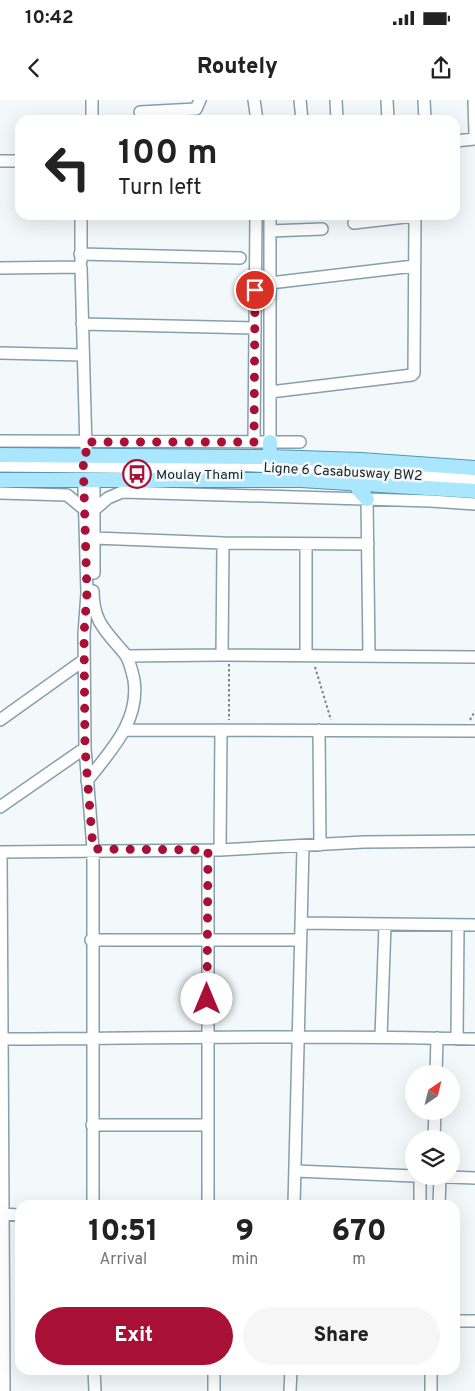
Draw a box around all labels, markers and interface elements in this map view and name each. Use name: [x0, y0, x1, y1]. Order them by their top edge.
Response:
text: 10:42: [25, 6, 74, 30]
icon: back: [20, 54, 48, 82]
text: Routely: [197, 54, 278, 81]
icon: share: [427, 54, 455, 82]
text: 100 m: [118, 132, 218, 176]
icon: left: [35, 135, 100, 200]
text: Turn left: [118, 175, 201, 202]
pin: [234, 269, 276, 311]
icon: arrive: [241, 276, 269, 304]
bus stop icon: Moulay Thami: [122, 459, 152, 489]
street label: Ligne 6 Casabusway BW2: [263, 460, 423, 485]
place label: Moulay Thami: [156, 467, 243, 484]
position arrow: [180, 972, 232, 1024]
north arrow: [405, 1065, 460, 1120]
map controls: [405, 1065, 460, 1185]
button: layers: [405, 1130, 460, 1185]
text: 10:51: [88, 1214, 158, 1251]
text: 9: [236, 1214, 254, 1251]
text: 670: [331, 1214, 387, 1251]
text: Arrival: [99, 1250, 147, 1270]
text: min: [232, 1250, 258, 1270]
text: m: [352, 1250, 366, 1270]
button: Exit: [35, 1307, 233, 1365]
button: Share: [243, 1307, 440, 1365]

